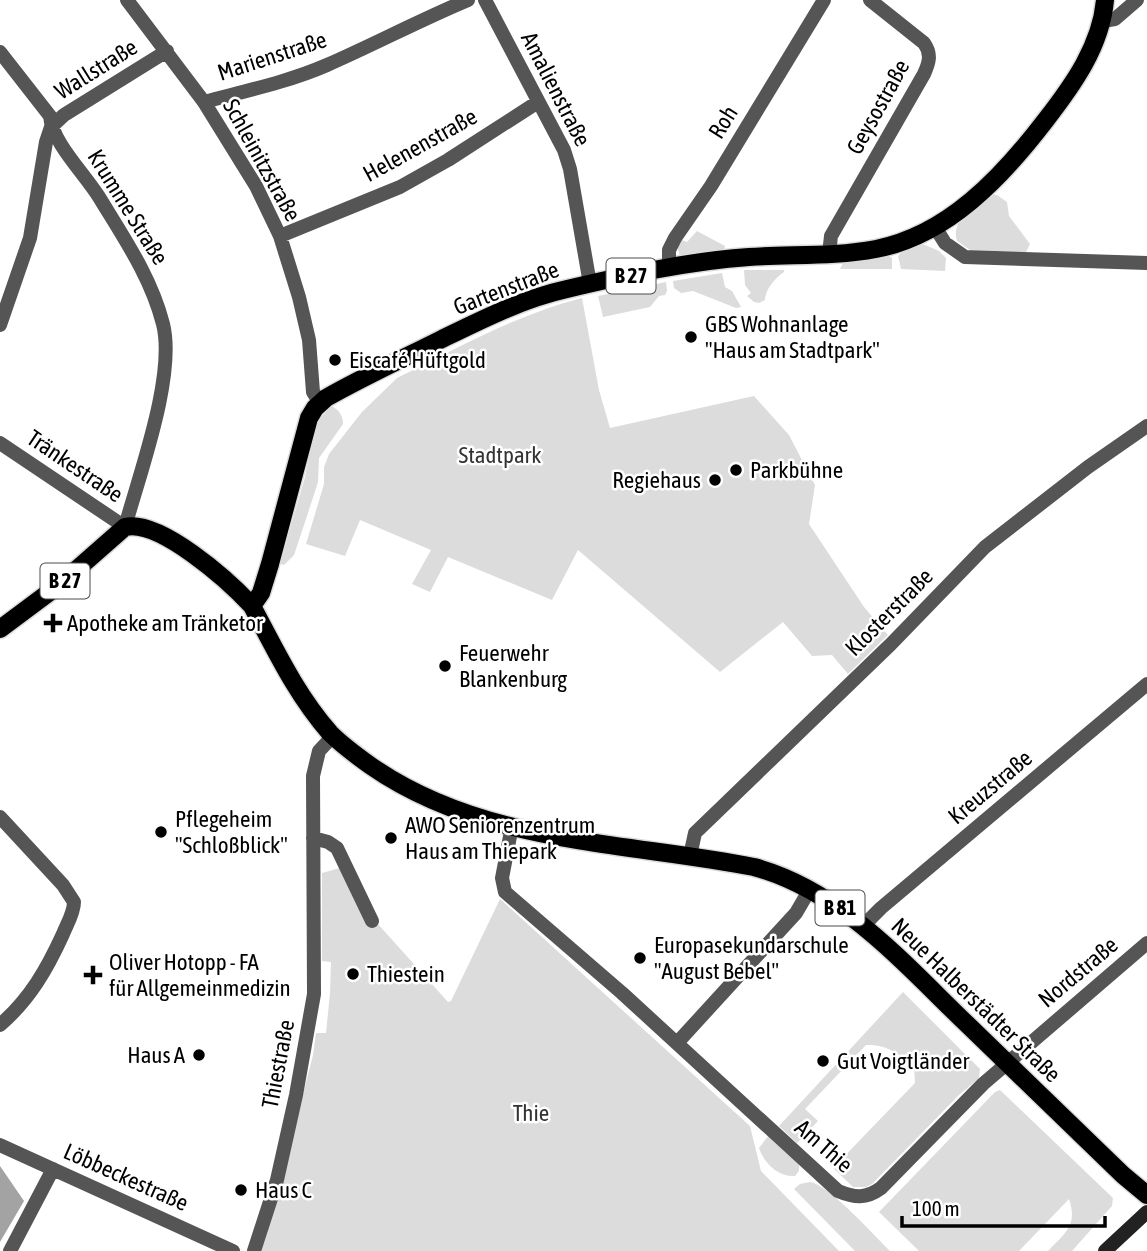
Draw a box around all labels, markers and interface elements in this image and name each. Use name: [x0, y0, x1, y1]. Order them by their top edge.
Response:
street label: Marienstraße: [214, 26, 330, 86]
street label: Amalienstraße: [516, 28, 596, 150]
street label: Wallstraße: [50, 34, 142, 104]
street label: Geysostraße: [841, 55, 915, 159]
street label: Schleinitzstraße: [218, 95, 306, 225]
street label: Roh: [703, 101, 743, 143]
street label: Helenenstraße: [359, 103, 481, 187]
street label: Krumme Straße: [82, 145, 174, 269]
street label: Gartenstraße: [450, 256, 562, 320]
road number: B 27: [606, 258, 656, 294]
place label: GBS Wohnanlage "Haus am Stadtpark": [705, 311, 880, 363]
marker: GBS Wohnanlage "Haus am Stadtpark": [683, 329, 699, 345]
place label: Eiscafé Hüftgold: [349, 347, 486, 373]
marker: Eiscafé Hüftgold: [327, 352, 343, 368]
street label: Tränkestraße: [22, 424, 128, 508]
park label: Stadtpark: [458, 442, 542, 468]
place label: Parkbühne: [750, 457, 843, 483]
marker: Parkbühne: [728, 462, 744, 478]
place label: Regiehaus: [612, 467, 701, 493]
marker: Regiehaus: [707, 472, 723, 488]
street label: Klosterstraße: [840, 563, 938, 661]
road number: B 27: [41, 564, 90, 598]
place label: Apotheke am Tränketor: [67, 610, 264, 636]
marker: Apotheke am Tränketor: [45, 615, 61, 631]
place label: Feuerwehr Blankenburg: [459, 640, 567, 692]
marker: Feuerwehr Blankenburg: [437, 658, 453, 674]
street label: Kreuzstraße: [943, 745, 1037, 829]
place label: Pflegeheim "Schloßblick": [175, 806, 288, 858]
place label: AWO Seniorenzentrum Haus am Thiepark: [405, 812, 595, 864]
marker: Pflegeheim "Schloßblick": [153, 824, 169, 840]
marker: AWO Seniorenzentrum Haus am Thiepark: [383, 830, 399, 846]
road number: B 81: [816, 890, 864, 926]
street label: Neue Halberstädter Straße: [886, 913, 1066, 1087]
street label: Nordstraße: [1033, 931, 1123, 1013]
place label: Europasekundarschule "August Bebel": [654, 932, 849, 984]
place label: Oliver Hotopp - FA für Allgemeinmedizin: [109, 949, 291, 1001]
marker: Europasekundarschule "August Bebel": [632, 950, 648, 966]
place label: Thiestein: [367, 961, 445, 987]
marker: Oliver Hotopp - FA für Allgemeinmedizin: [83, 965, 103, 985]
marker: Thiestein: [345, 966, 361, 982]
street label: Thiestraße: [257, 1018, 299, 1110]
place label: Haus A: [127, 1042, 186, 1068]
marker: Haus A: [191, 1047, 207, 1063]
place label: Gut Voigtländer: [837, 1048, 971, 1074]
marker: Gut Voigtländer: [815, 1053, 831, 1069]
park label: Thie: [513, 1100, 549, 1126]
street label: Am Thie: [790, 1114, 858, 1178]
street label: Löbbeckestraße: [60, 1138, 192, 1216]
place label: Haus C: [255, 1177, 312, 1203]
marker: Haus C: [233, 1182, 249, 1198]
scale bar: [902, 1184, 1105, 1228]
text: 100 m: [912, 1196, 960, 1220]

